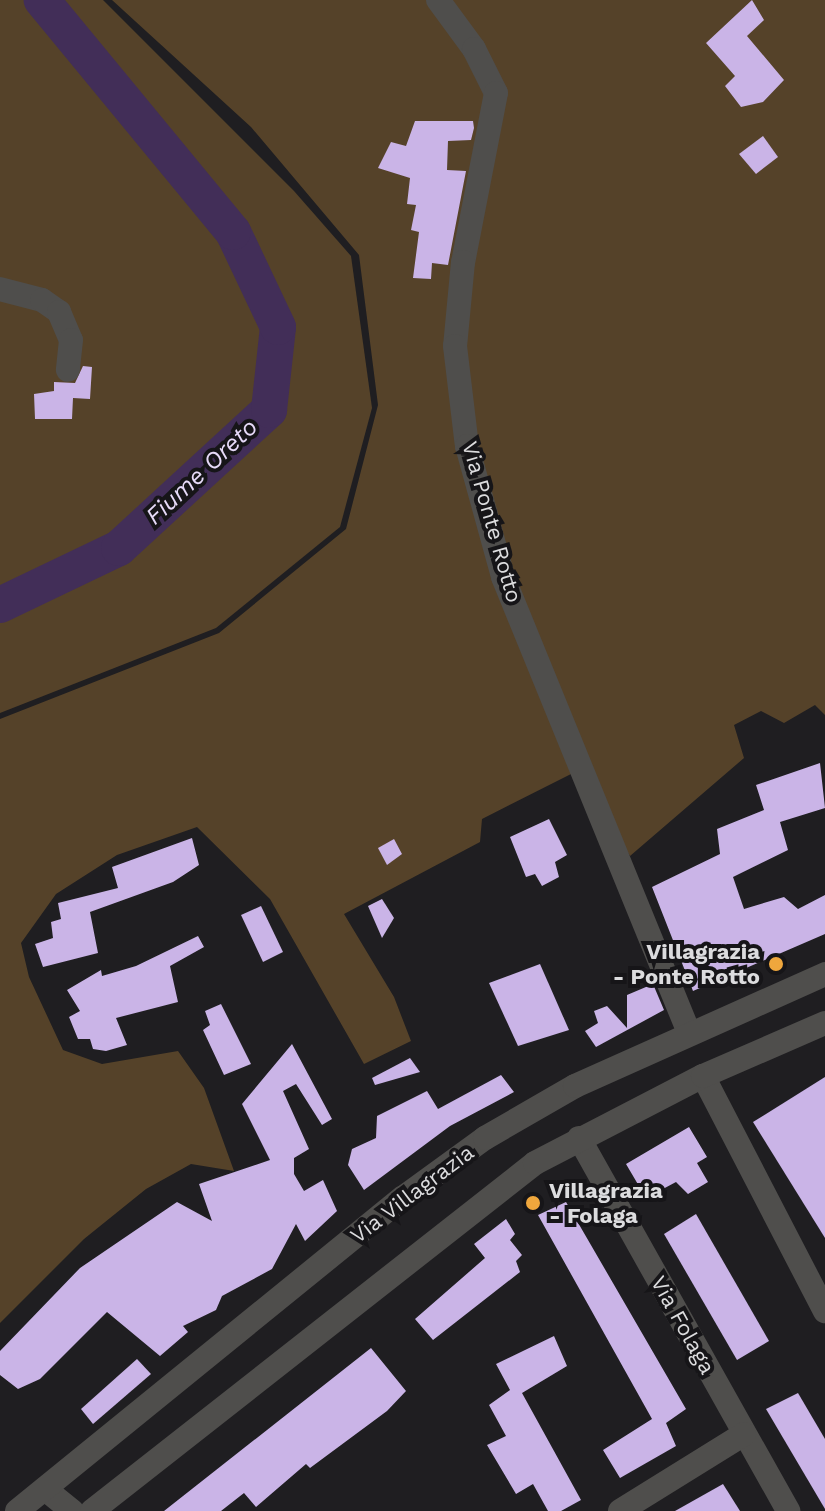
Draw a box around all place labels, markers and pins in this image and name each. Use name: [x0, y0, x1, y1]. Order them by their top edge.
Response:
place label: Villagrazia - Ponte Rotto: [613, 938, 760, 990]
marker: Villagrazia - Ponte Rotto: [767, 955, 785, 973]
place label: Villagrazia - Folaga: [549, 1177, 663, 1228]
marker: Villagrazia - Folaga: [524, 1194, 542, 1212]

